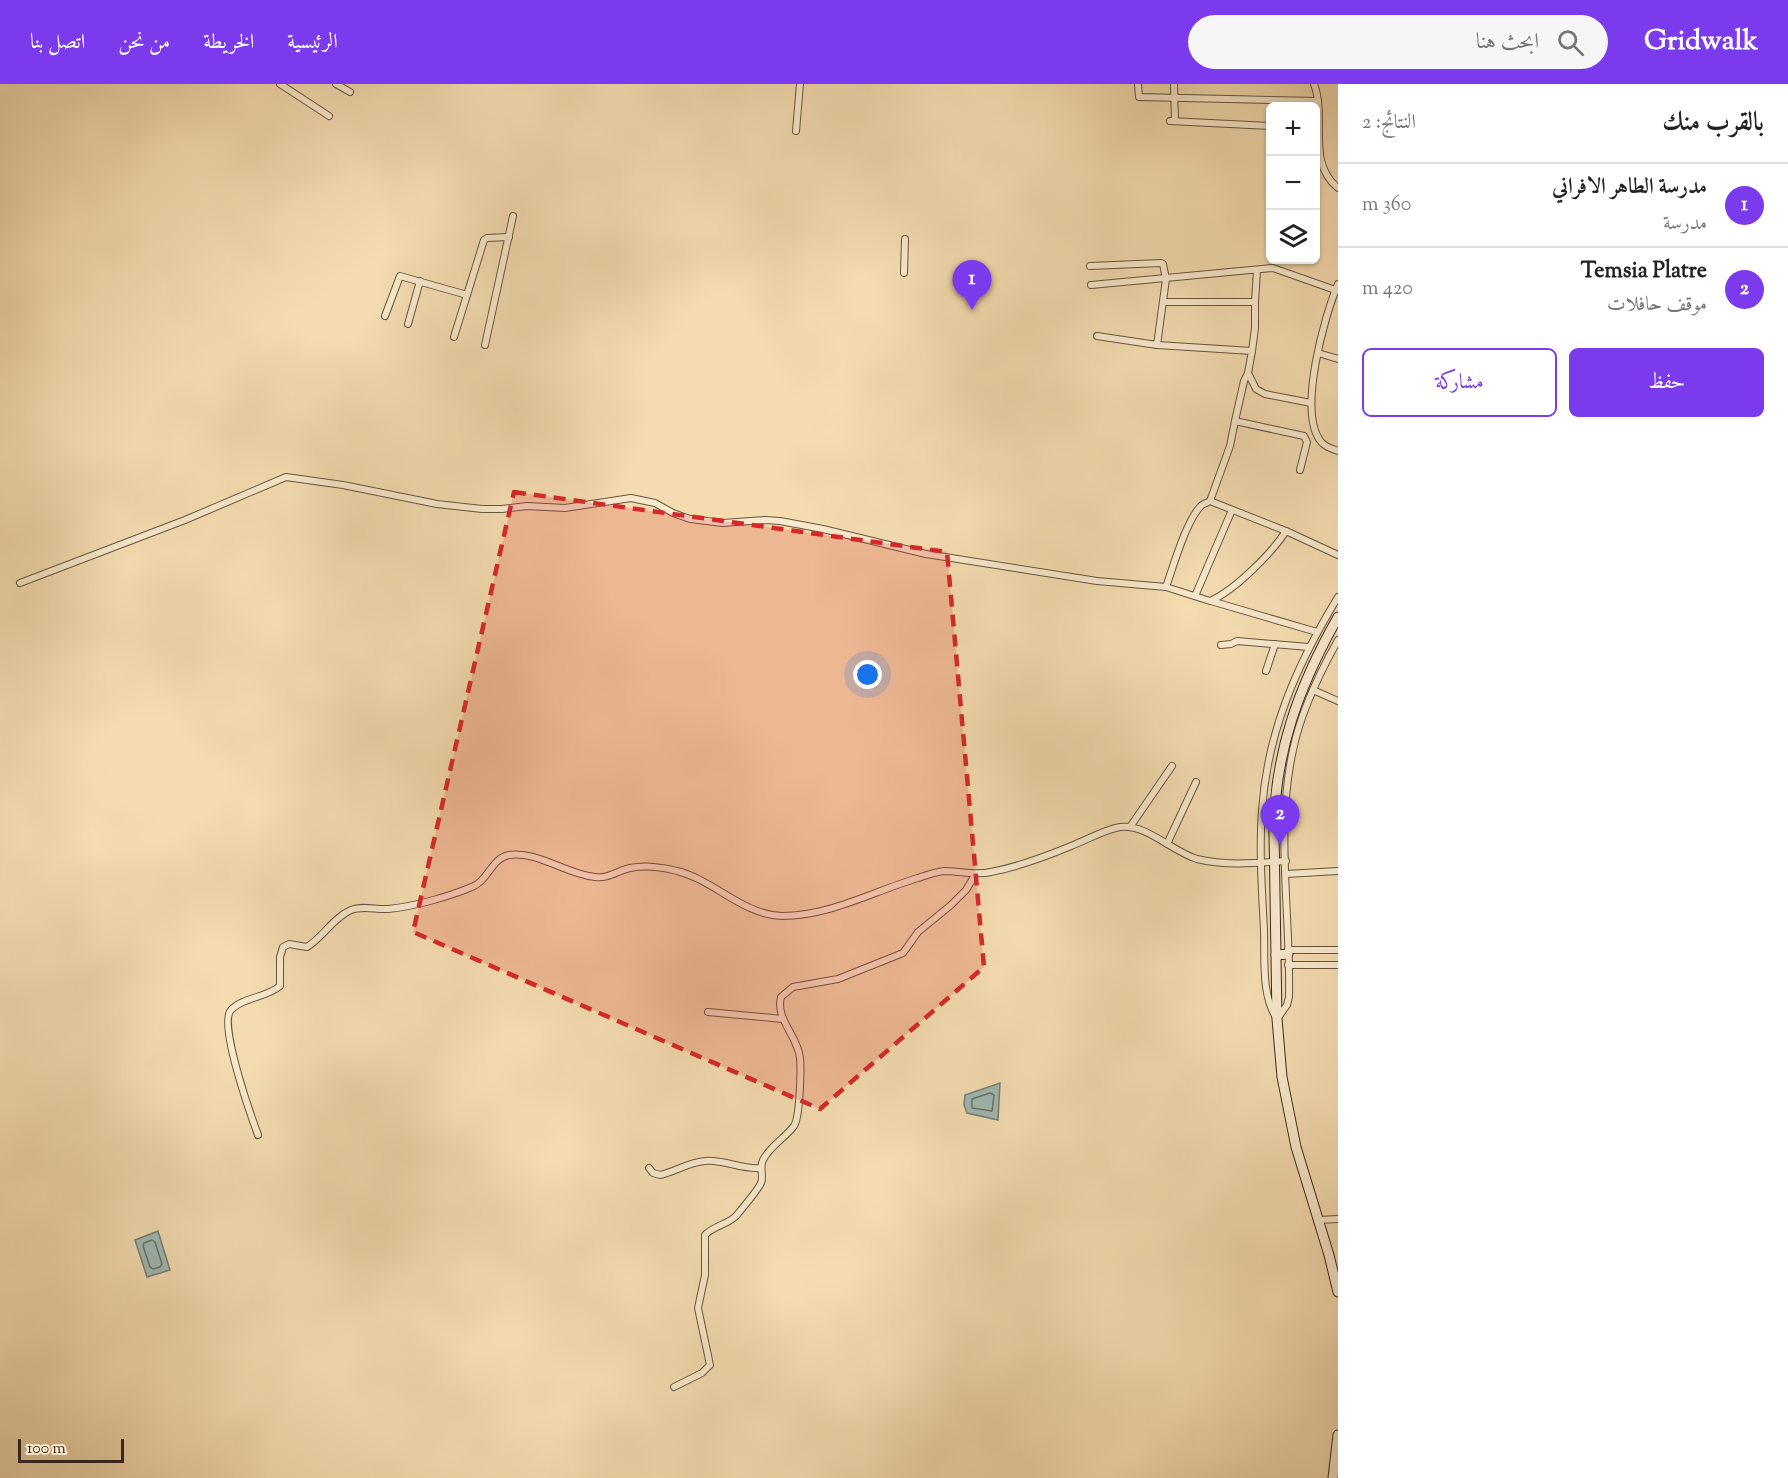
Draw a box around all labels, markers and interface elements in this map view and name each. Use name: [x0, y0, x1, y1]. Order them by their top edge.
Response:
search box: [1188, 15, 1608, 69]
text: Gridwalk: [1644, 22, 1758, 62]
icon: search: [1554, 26, 1587, 59]
text: ابحث هنا: [1476, 27, 1539, 59]
text: اتصل بنا: [30, 28, 85, 58]
text: من نحن: [118, 28, 170, 58]
text: الخريطة: [203, 28, 254, 58]
text: الرئيسية: [287, 28, 338, 58]
map controls: [1266, 102, 1320, 264]
button: +: [1266, 102, 1320, 156]
text: بالقرب منك: [1662, 105, 1764, 142]
text: النتائج: 2: [1362, 109, 1416, 138]
button: −: [1266, 156, 1320, 210]
text: مدرسة الطاهر الافراني: [1552, 172, 1707, 204]
text: 360 m: [1362, 191, 1411, 220]
text: 1: [1741, 191, 1748, 220]
button: layers: [1266, 210, 1320, 264]
text: مدرسة: [1663, 210, 1707, 239]
text: Temsia Platre: [1581, 256, 1707, 288]
pin: 1: [952, 260, 992, 310]
text: 420 m: [1362, 275, 1413, 304]
text: 2: [1740, 275, 1749, 304]
text: موقف حافلات: [1607, 291, 1707, 320]
button: مشاركة: [1362, 348, 1557, 417]
button: حفظ: [1569, 348, 1764, 417]
your location: [853, 660, 882, 689]
pin: 2: [1260, 796, 1300, 845]
scale bar: [18, 1436, 124, 1464]
text: 100 m: [27, 1438, 66, 1461]

